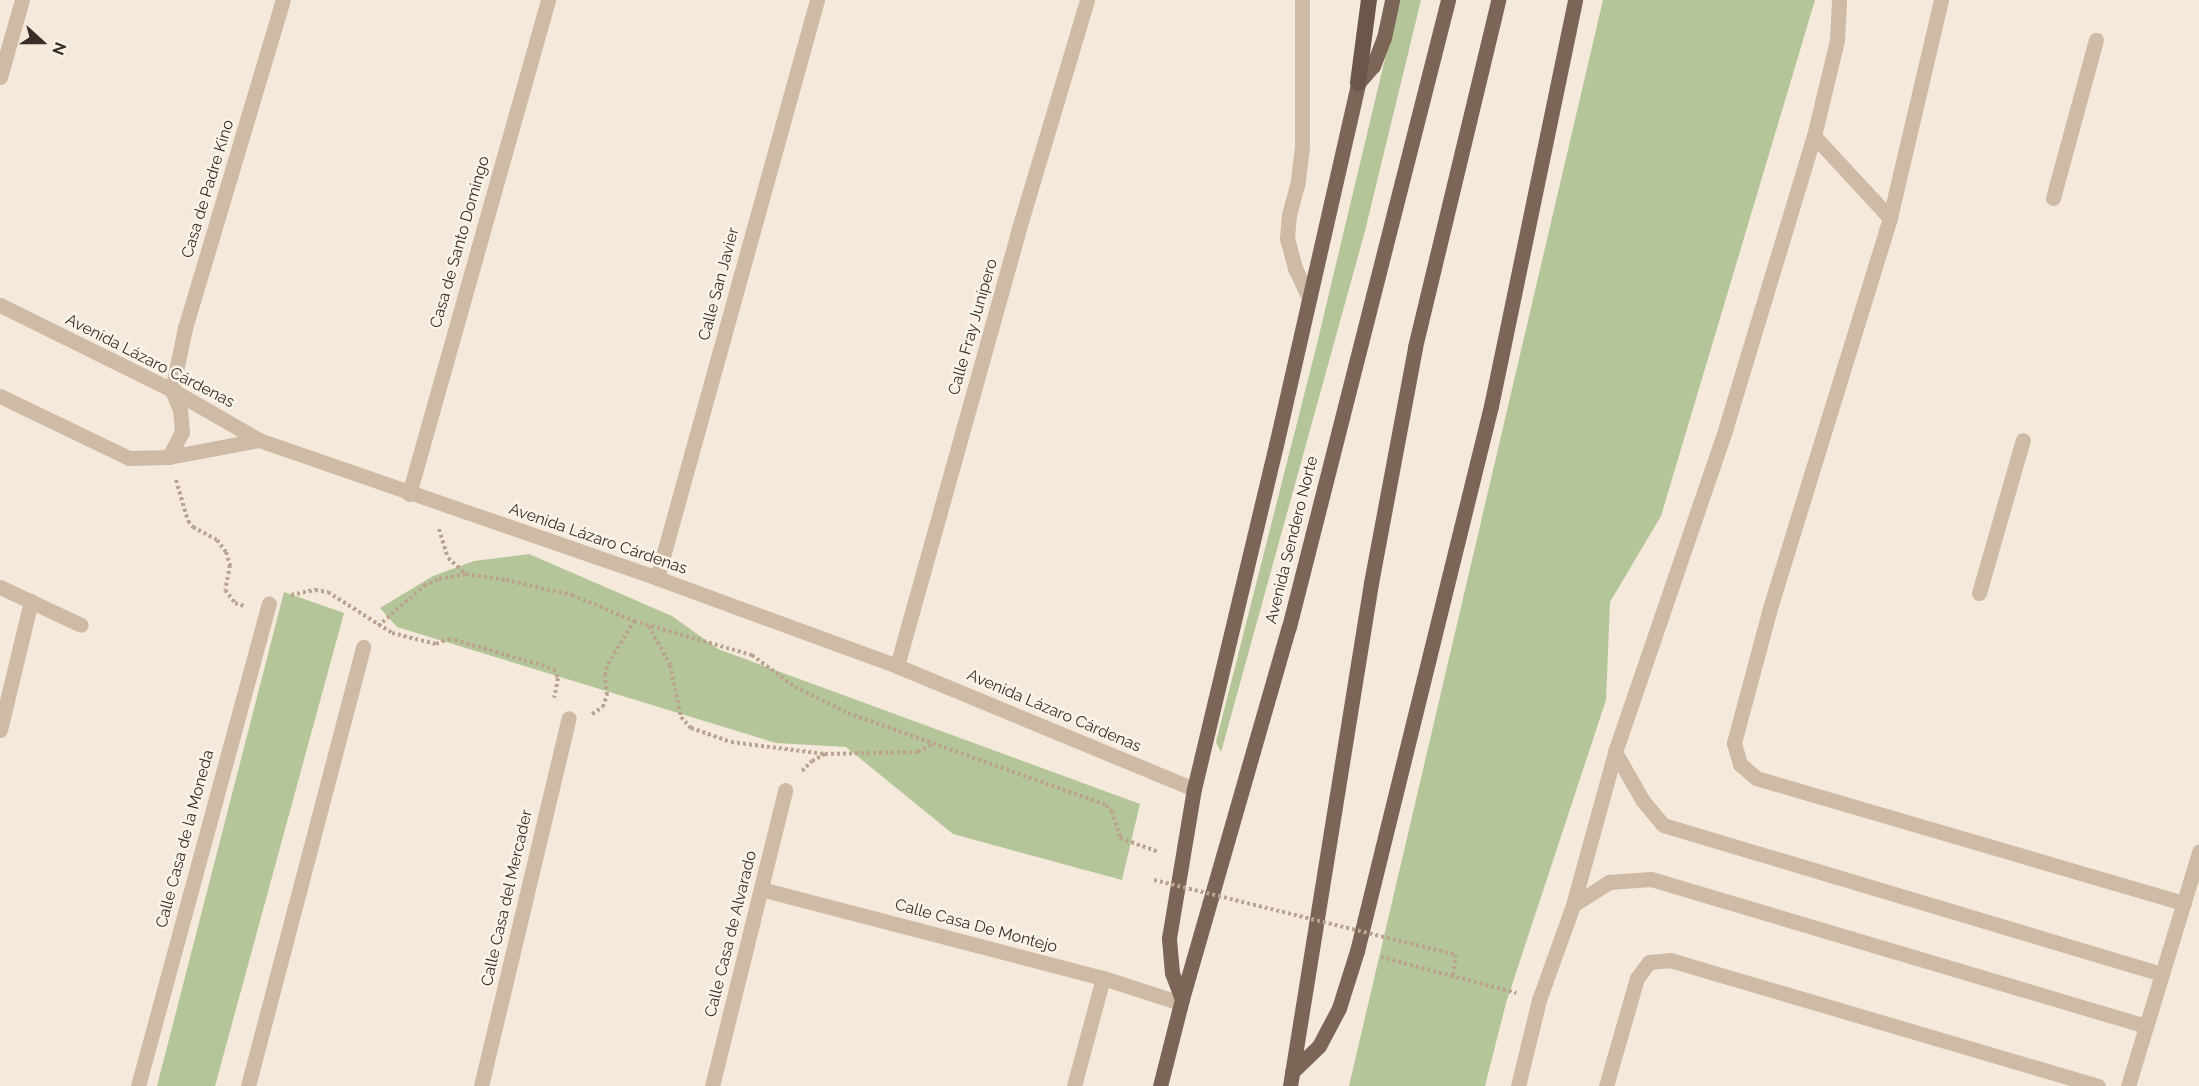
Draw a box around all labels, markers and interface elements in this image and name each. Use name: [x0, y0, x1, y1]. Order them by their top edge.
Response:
north arrow: [12, 12, 72, 72]
text: N: [48, 40, 70, 58]
street label: Casa de Padre Kino: [178, 118, 238, 260]
street label: Casa de Santo Domingo: [426, 154, 494, 330]
street label: Calle San Javier: [695, 225, 743, 343]
street label: Calle Fray Junípero: [944, 256, 1002, 398]
street label: Avenida Lázaro Cárdenas: [62, 310, 238, 412]
street label: Avenida Sendero Norte: [1262, 454, 1322, 626]
street label: Avenida Lázaro Cárdenas: [506, 499, 690, 579]
street label: Avenida Lázaro Cárdenas: [964, 666, 1144, 756]
street label: Calle Casa de la Moneda: [152, 748, 218, 930]
street label: Calle Casa del Mercader: [477, 808, 537, 988]
street label: Calle Casa de Alvarado: [701, 849, 761, 1019]
street label: Calle Casa De Montejo: [893, 895, 1059, 957]

